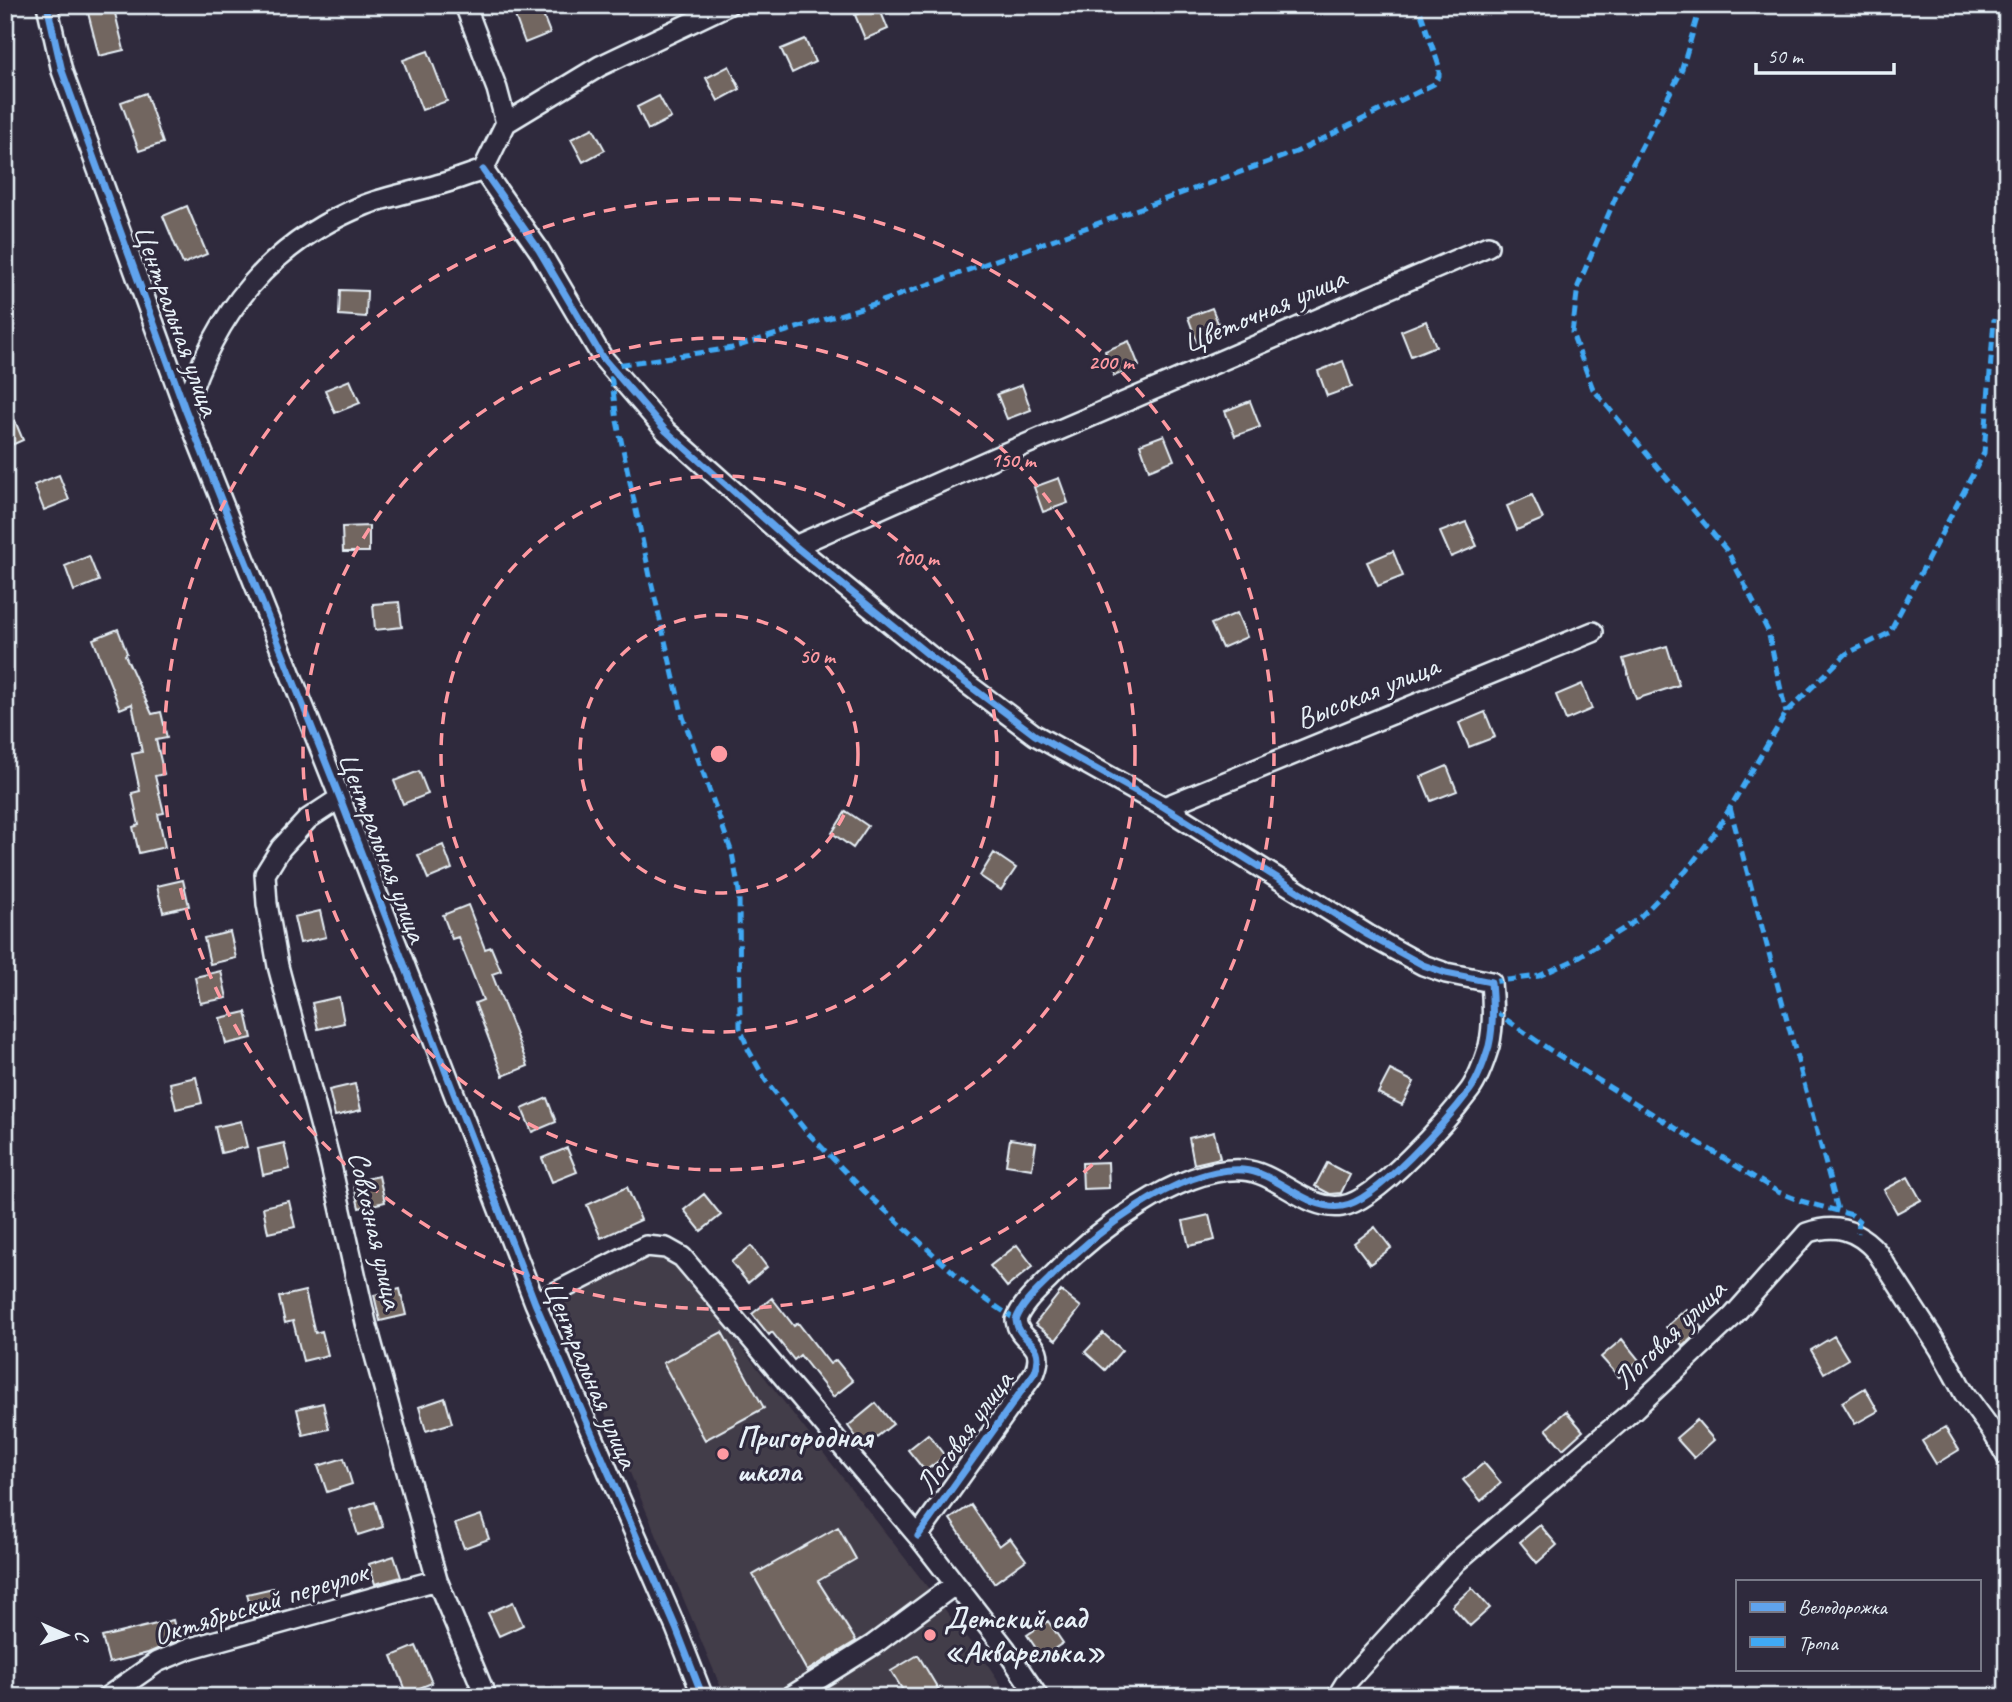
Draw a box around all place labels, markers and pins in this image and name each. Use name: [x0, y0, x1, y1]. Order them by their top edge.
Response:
centre of rings: [707, 742, 731, 766]
place label: Пригородная школа: [737, 1418, 875, 1490]
marker: Пригородная школа: [715, 1446, 731, 1462]
place label: Детский сад «Акварелька»: [944, 1599, 1106, 1671]
marker: Детский сад «Акварелька»: [922, 1627, 938, 1643]

